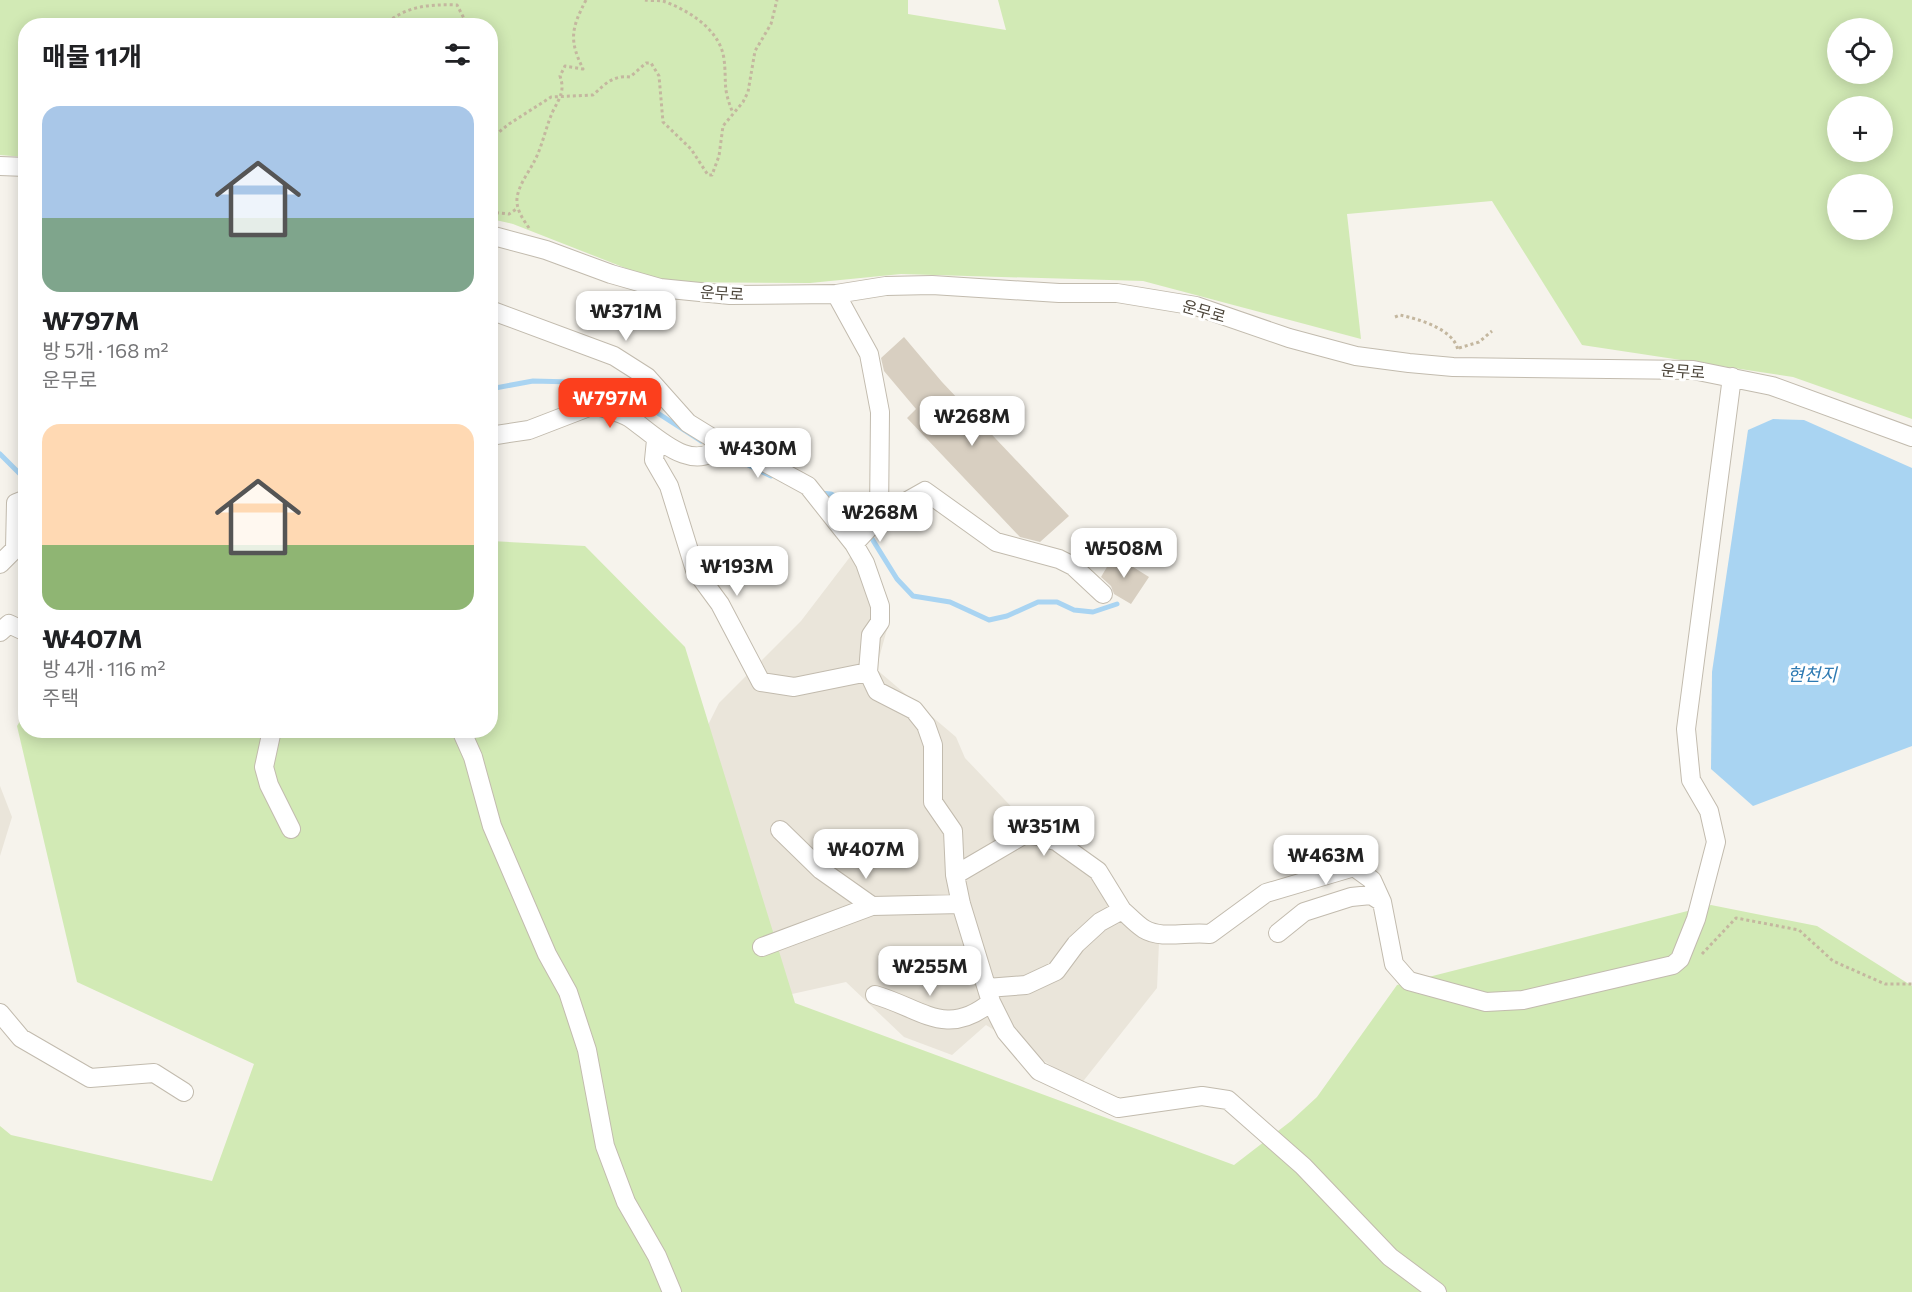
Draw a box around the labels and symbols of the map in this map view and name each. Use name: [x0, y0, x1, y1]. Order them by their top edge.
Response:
street label: 운무로: [699, 282, 745, 303]
pin: ₩371M: [584, 291, 668, 342]
street label: 운무로: [1180, 295, 1228, 326]
street label: 운무로: [1660, 359, 1706, 382]
pin: ₩797M: [568, 378, 652, 429]
pin: ₩268M: [930, 396, 1014, 447]
pin: ₩430M: [716, 428, 800, 479]
pin: ₩268M: [838, 492, 922, 543]
pin: ₩508M: [1082, 528, 1166, 579]
pin: ₩193M: [695, 546, 779, 597]
water label: 현천지: [1787, 663, 1838, 685]
pin: ₩351M: [1002, 806, 1086, 857]
pin: ₩407M: [824, 829, 908, 880]
pin: ₩463M: [1284, 835, 1368, 886]
pin: ₩255M: [888, 946, 972, 997]

